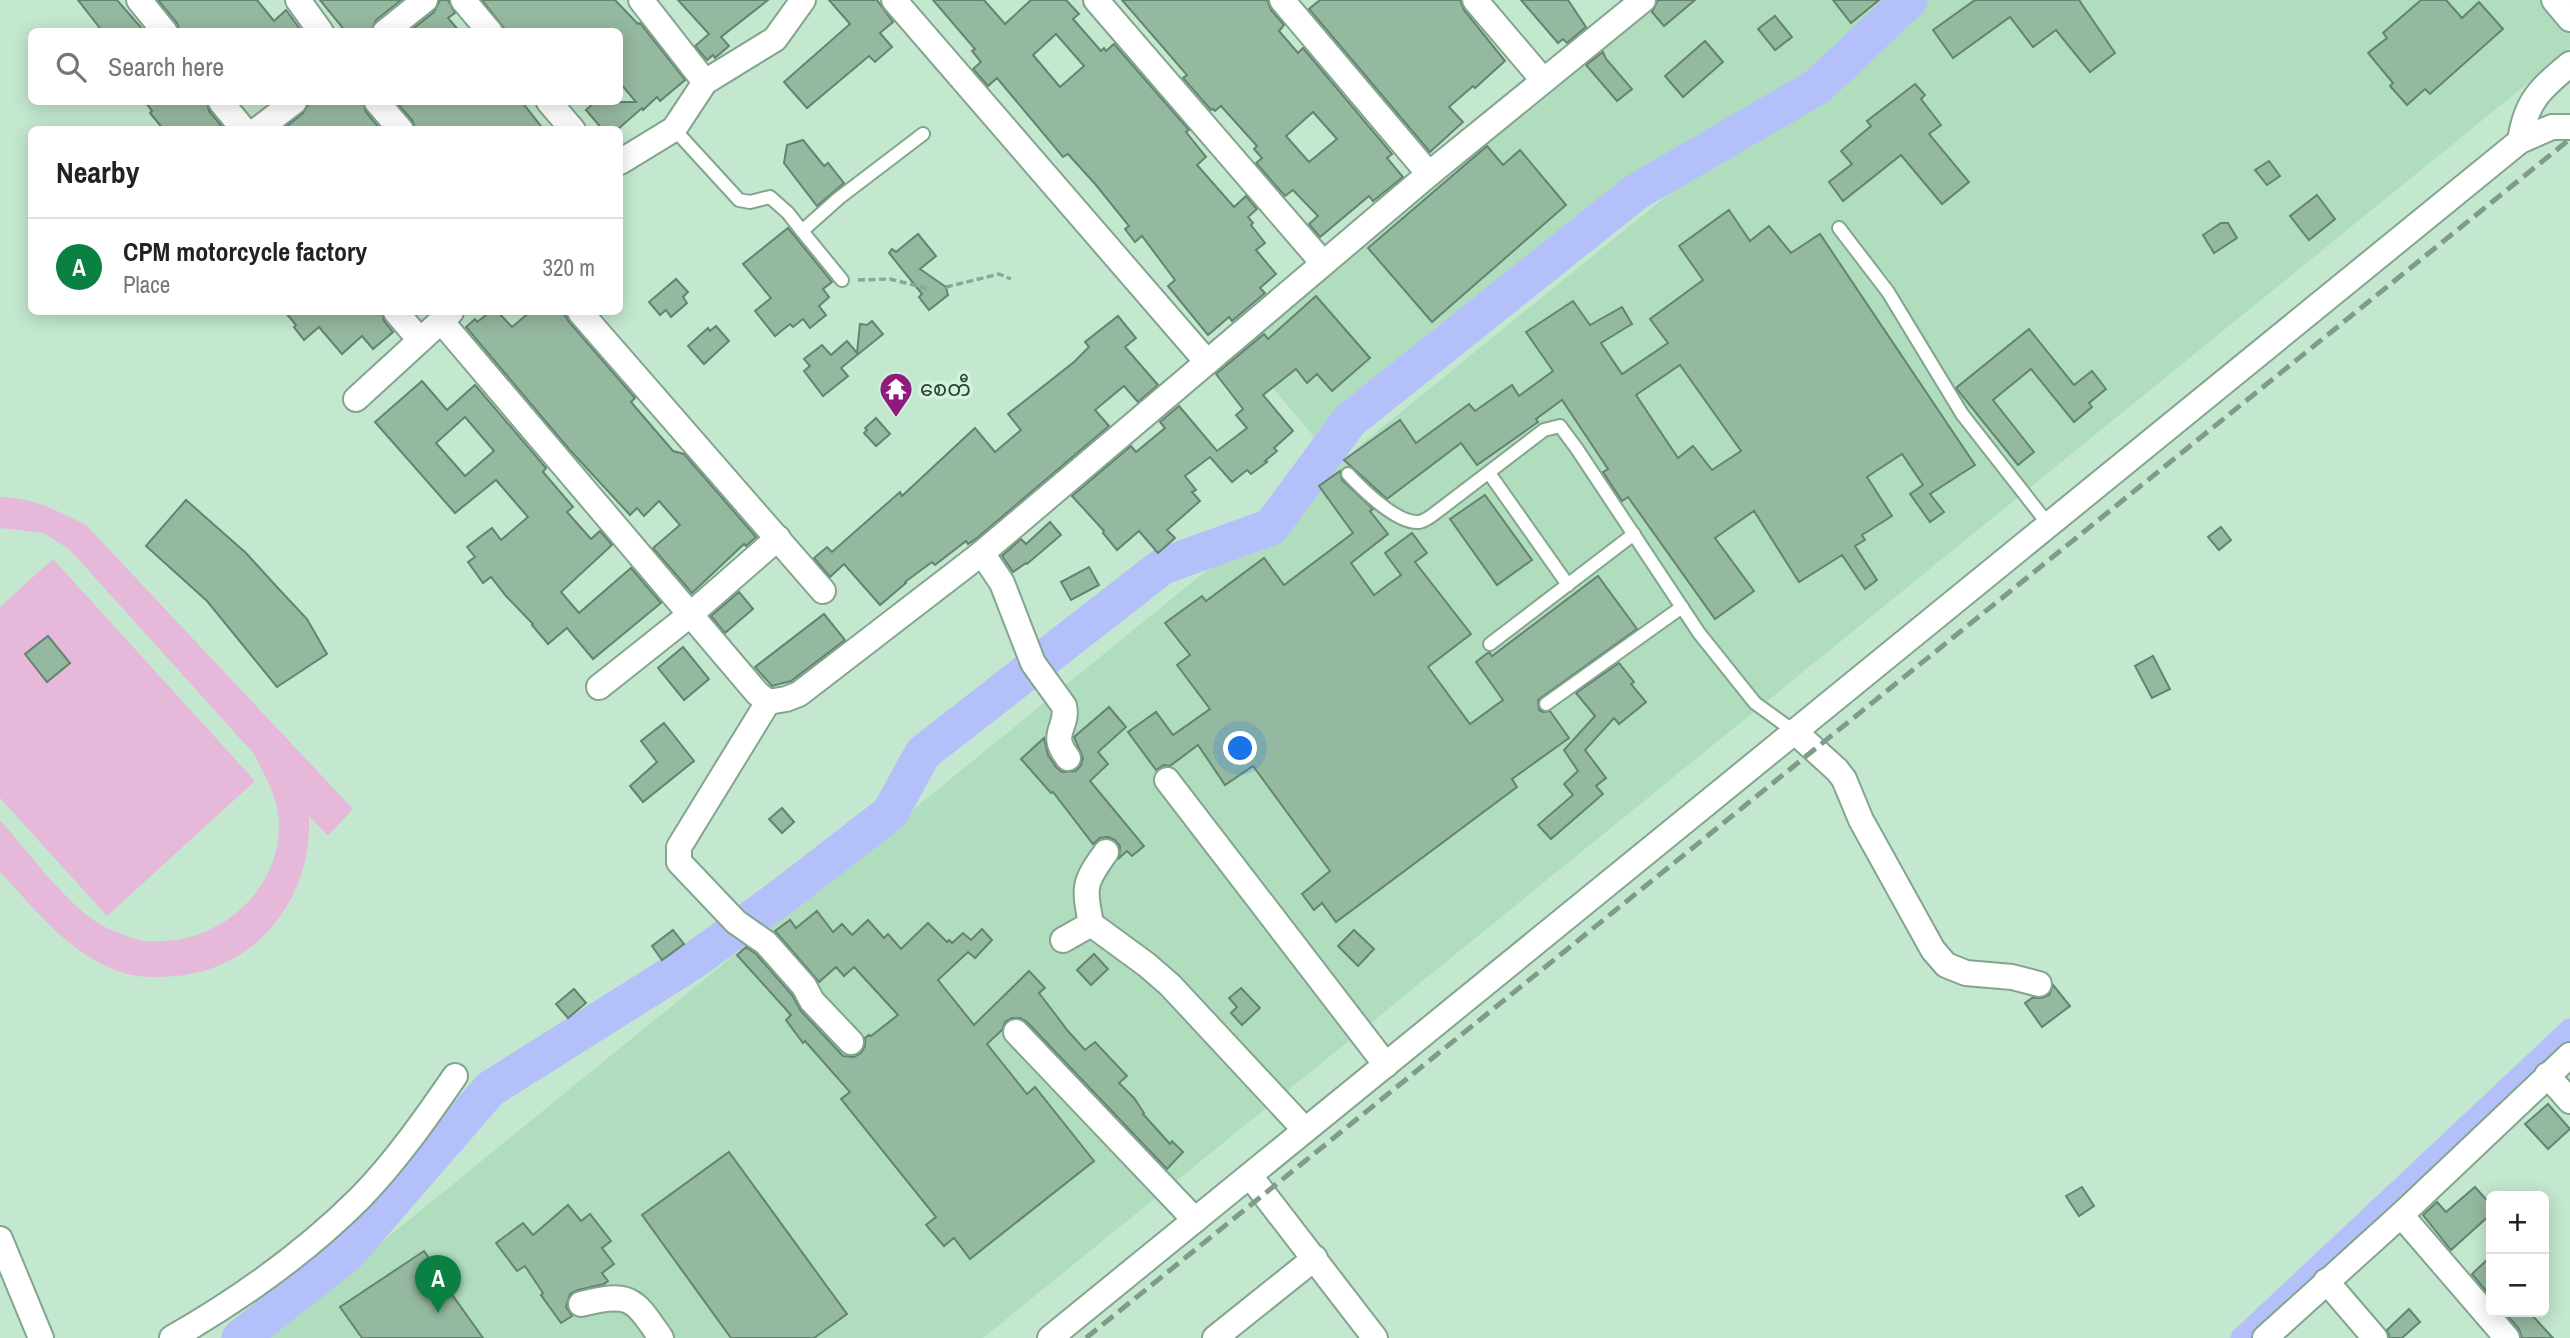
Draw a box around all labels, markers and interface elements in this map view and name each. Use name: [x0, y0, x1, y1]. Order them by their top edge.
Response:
search box: [28, 28, 623, 105]
icon: search: [52, 48, 90, 86]
text: Search here: [108, 49, 224, 84]
text: Nearby: [56, 152, 139, 192]
text: CPM motorcycle factory: [123, 234, 367, 269]
text: A: [72, 252, 86, 283]
text: 320 m: [543, 252, 595, 283]
text: Place: [123, 269, 170, 300]
temple icon: စေတီ: [877, 370, 915, 419]
place label: စေတီ: [920, 373, 971, 403]
your location: [1223, 731, 1257, 765]
map controls: [2486, 1191, 2549, 1317]
button: +: [2486, 1191, 2549, 1254]
button: −: [2486, 1254, 2549, 1317]
pin: A: [415, 1255, 461, 1313]

